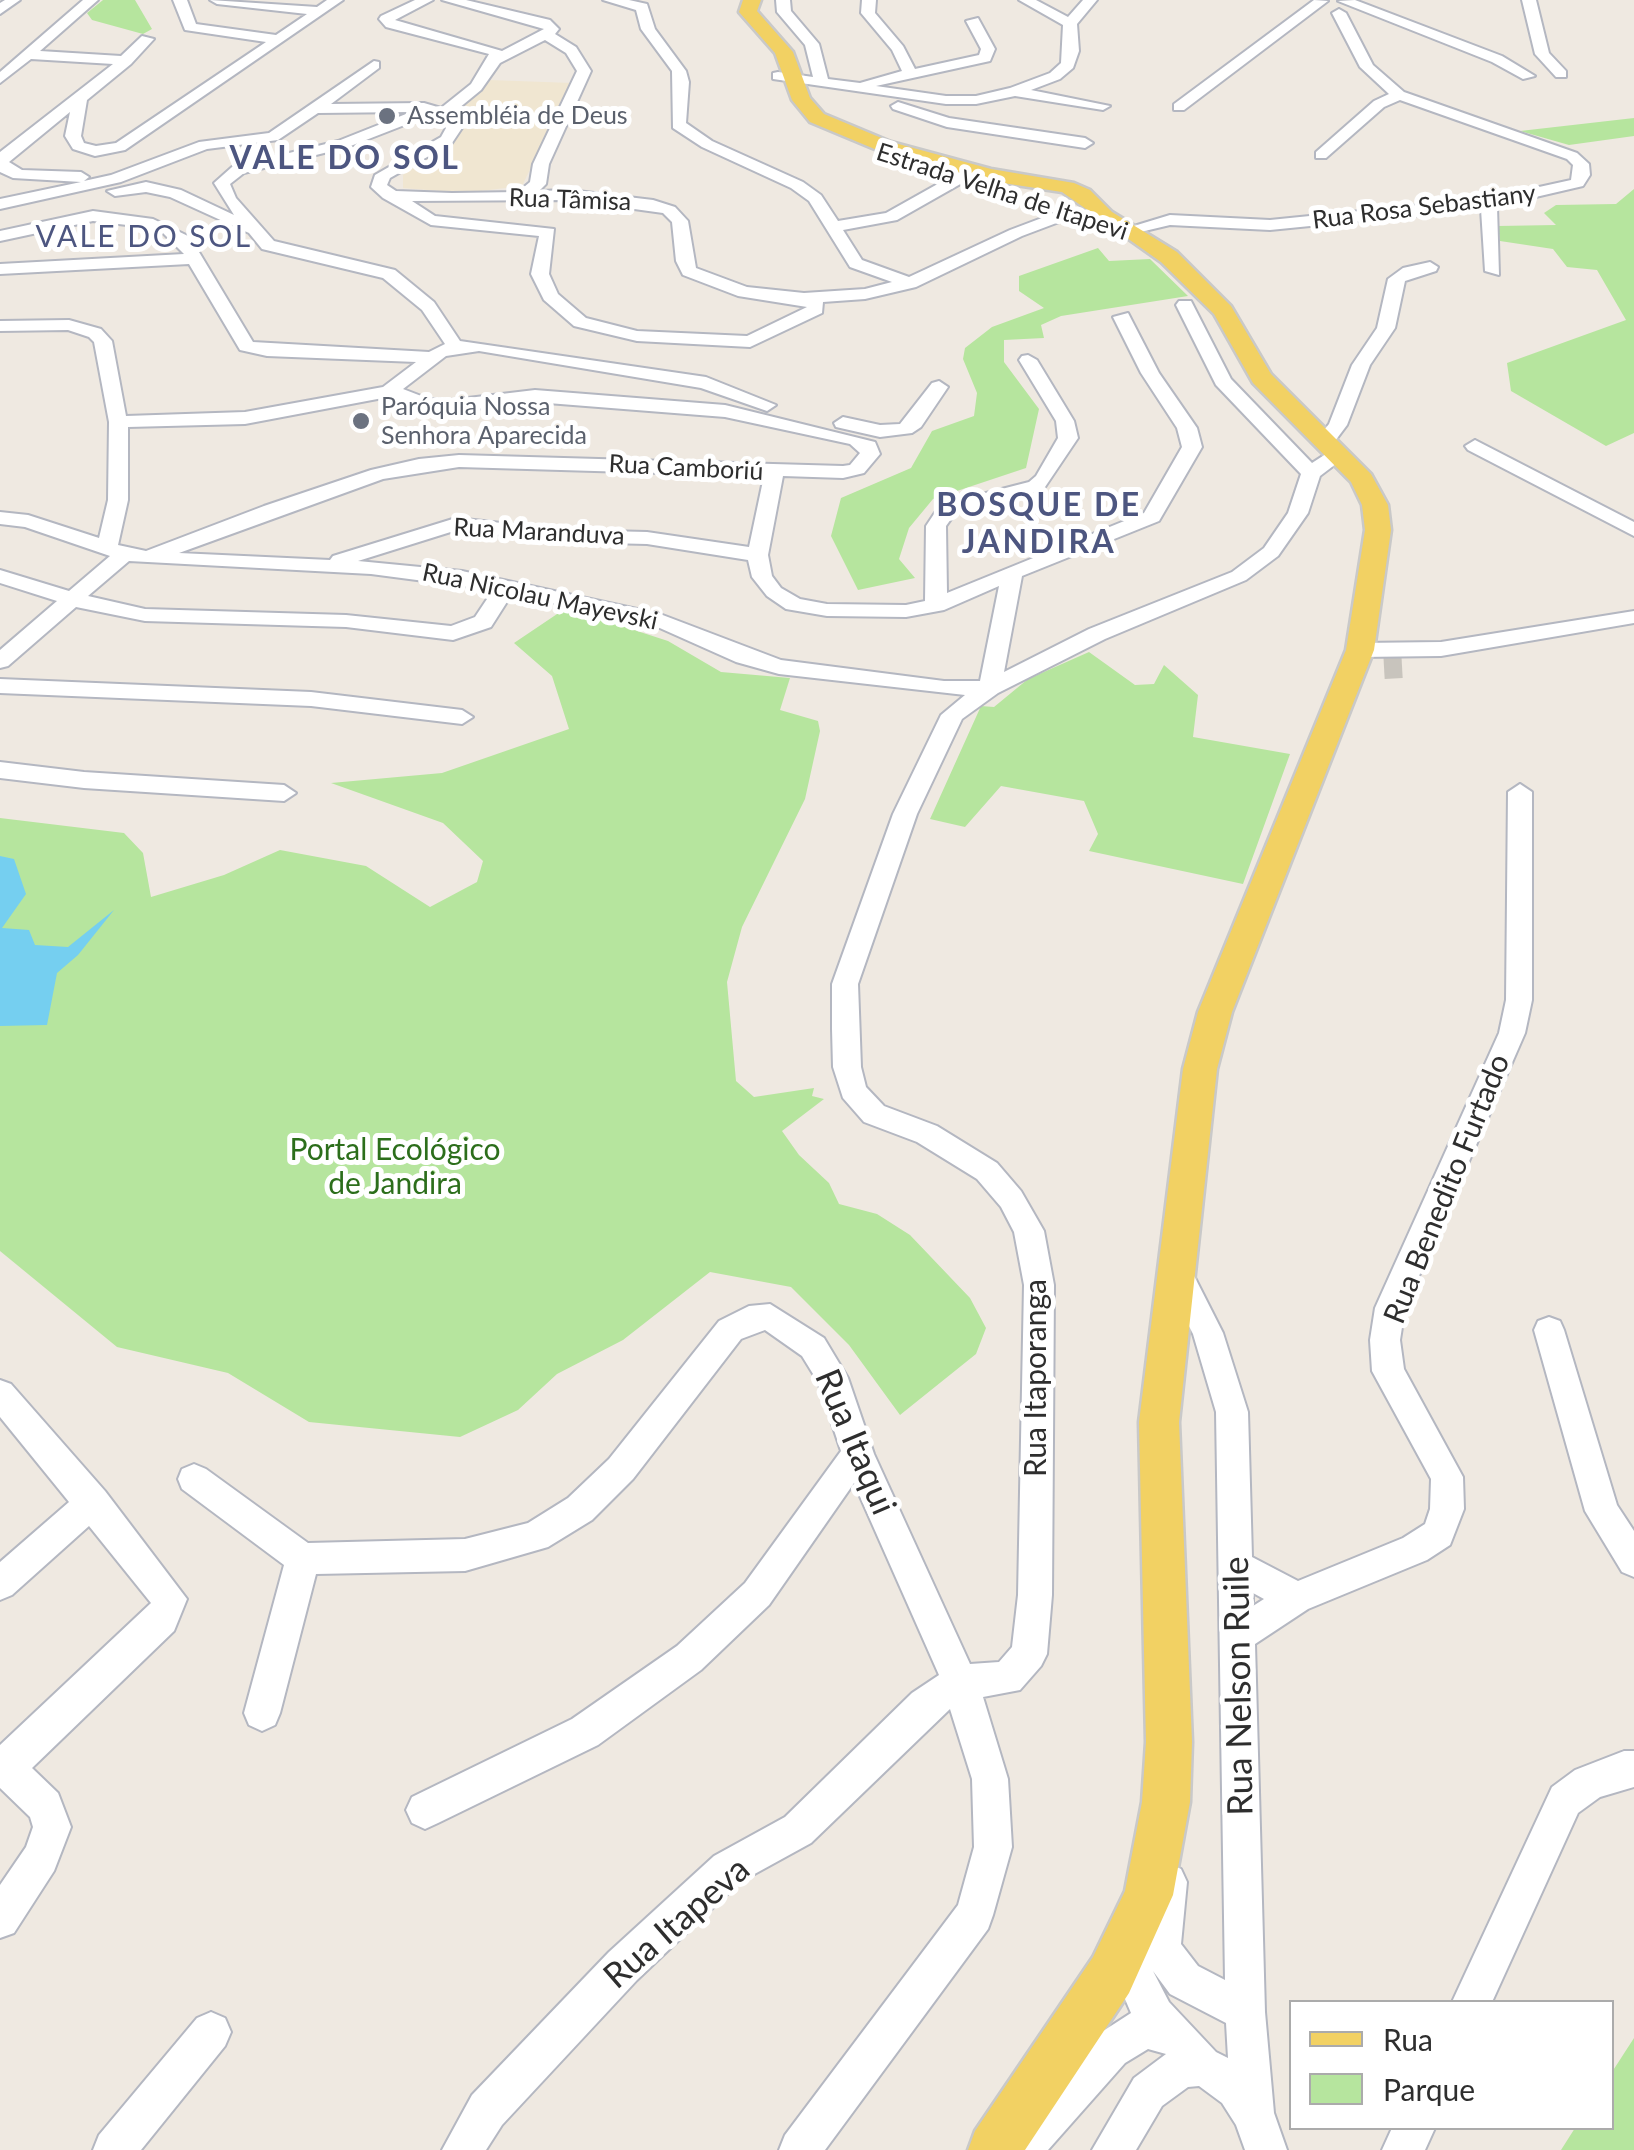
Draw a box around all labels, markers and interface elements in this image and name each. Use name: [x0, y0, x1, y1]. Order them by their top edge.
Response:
place label: Assembléia de Deus: [407, 101, 628, 131]
marker: Assembléia de Deus: [376, 105, 398, 127]
street label: Estrada Velha de Itapevi: [873, 137, 1131, 247]
district label: VALE DO SOL: [230, 140, 460, 178]
street label: Rua Rosa Sebastiany: [1311, 178, 1537, 236]
street label: Rua Tâmisa: [508, 183, 632, 217]
district label: VALE DO SOL: [35, 219, 253, 255]
place label: Paróquia Nossa Senhora Aparecida: [381, 392, 587, 451]
marker: Paróquia Nossa Senhora Aparecida: [350, 410, 372, 432]
street label: Rua Camboriú: [608, 449, 764, 487]
district label: BOSQUE DE JANDIRA: [936, 487, 1142, 562]
street label: Rua Maranduva: [453, 513, 625, 551]
street label: Rua Nicolau Mayevski: [420, 557, 660, 637]
street label: Rua Benedito Furtado: [1376, 1049, 1518, 1329]
park label: Portal Ecológico de Jandira: [289, 1132, 501, 1202]
street label: Rua Itaporanga: [1018, 1279, 1054, 1477]
street label: Rua Itaqui: [806, 1363, 904, 1521]
street label: Rua Nelson Ruile: [1216, 1556, 1262, 1816]
street label: Rua Itapeva: [596, 1848, 758, 1998]
legend: [1289, 2000, 1614, 2130]
text: Rua: [1383, 2021, 1433, 2057]
text: Parque: [1383, 2071, 1475, 2107]

